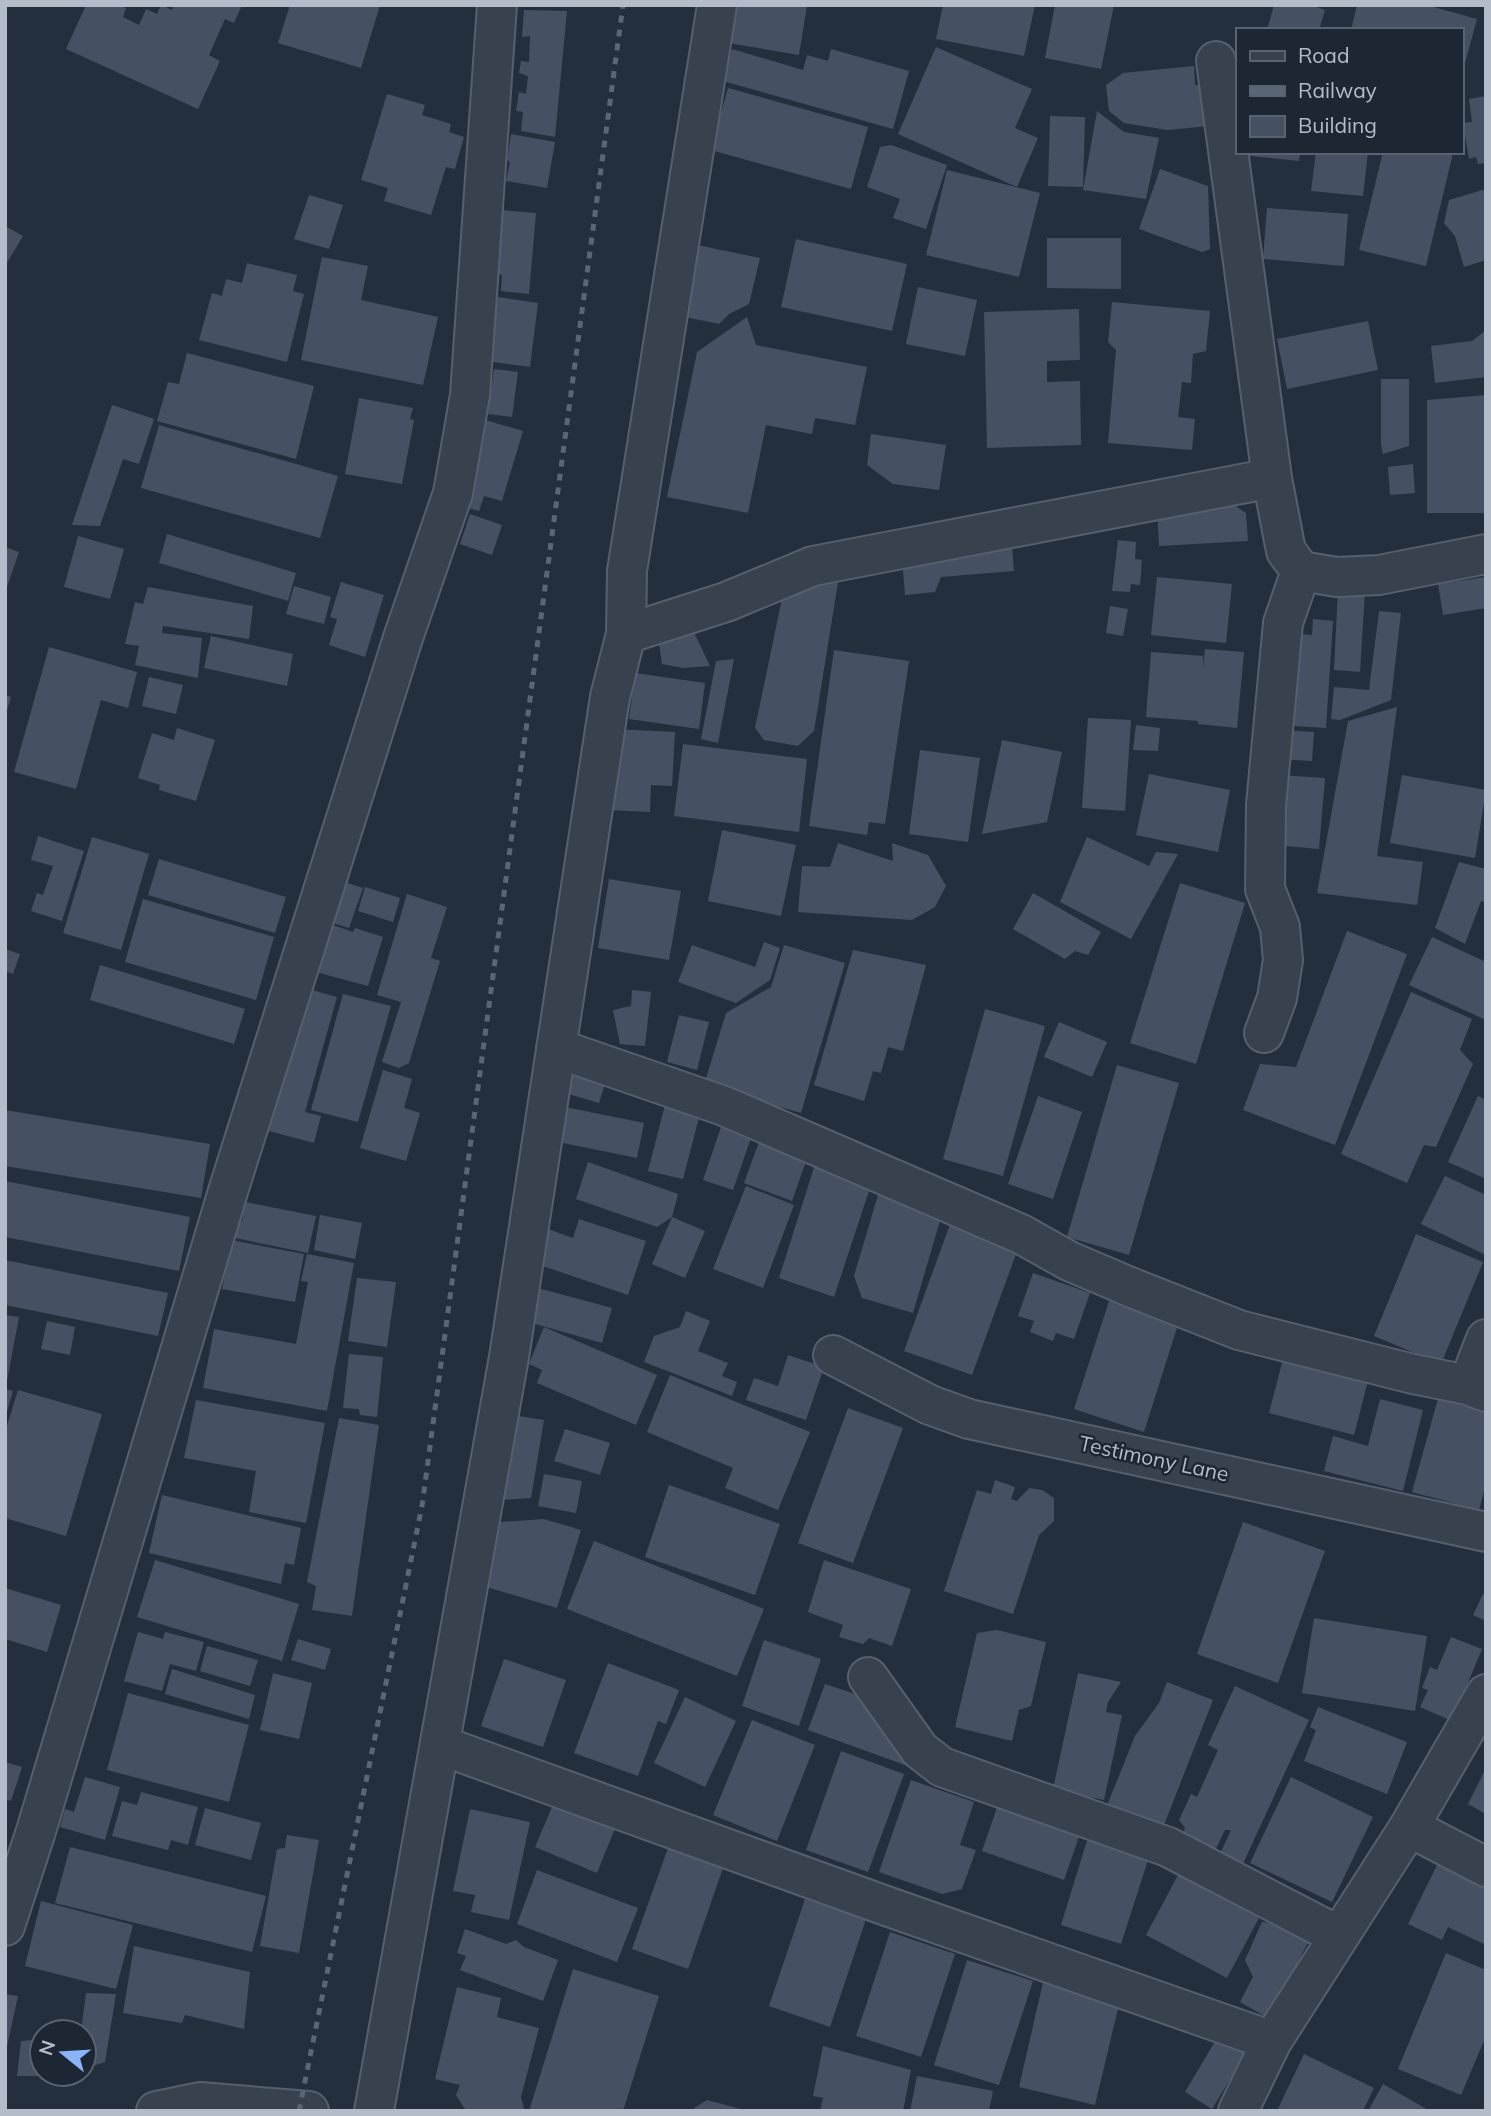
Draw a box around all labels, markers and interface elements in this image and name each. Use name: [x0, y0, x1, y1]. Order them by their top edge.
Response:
legend: [1236, 28, 1463, 154]
text: Road: [1298, 42, 1349, 68]
text: Railway: [1298, 77, 1377, 103]
text: Building: [1298, 112, 1377, 138]
street label: Testimony Lane: [1077, 1429, 1231, 1487]
north arrow: [28, 2018, 98, 2088]
text: N: [33, 2037, 60, 2058]

